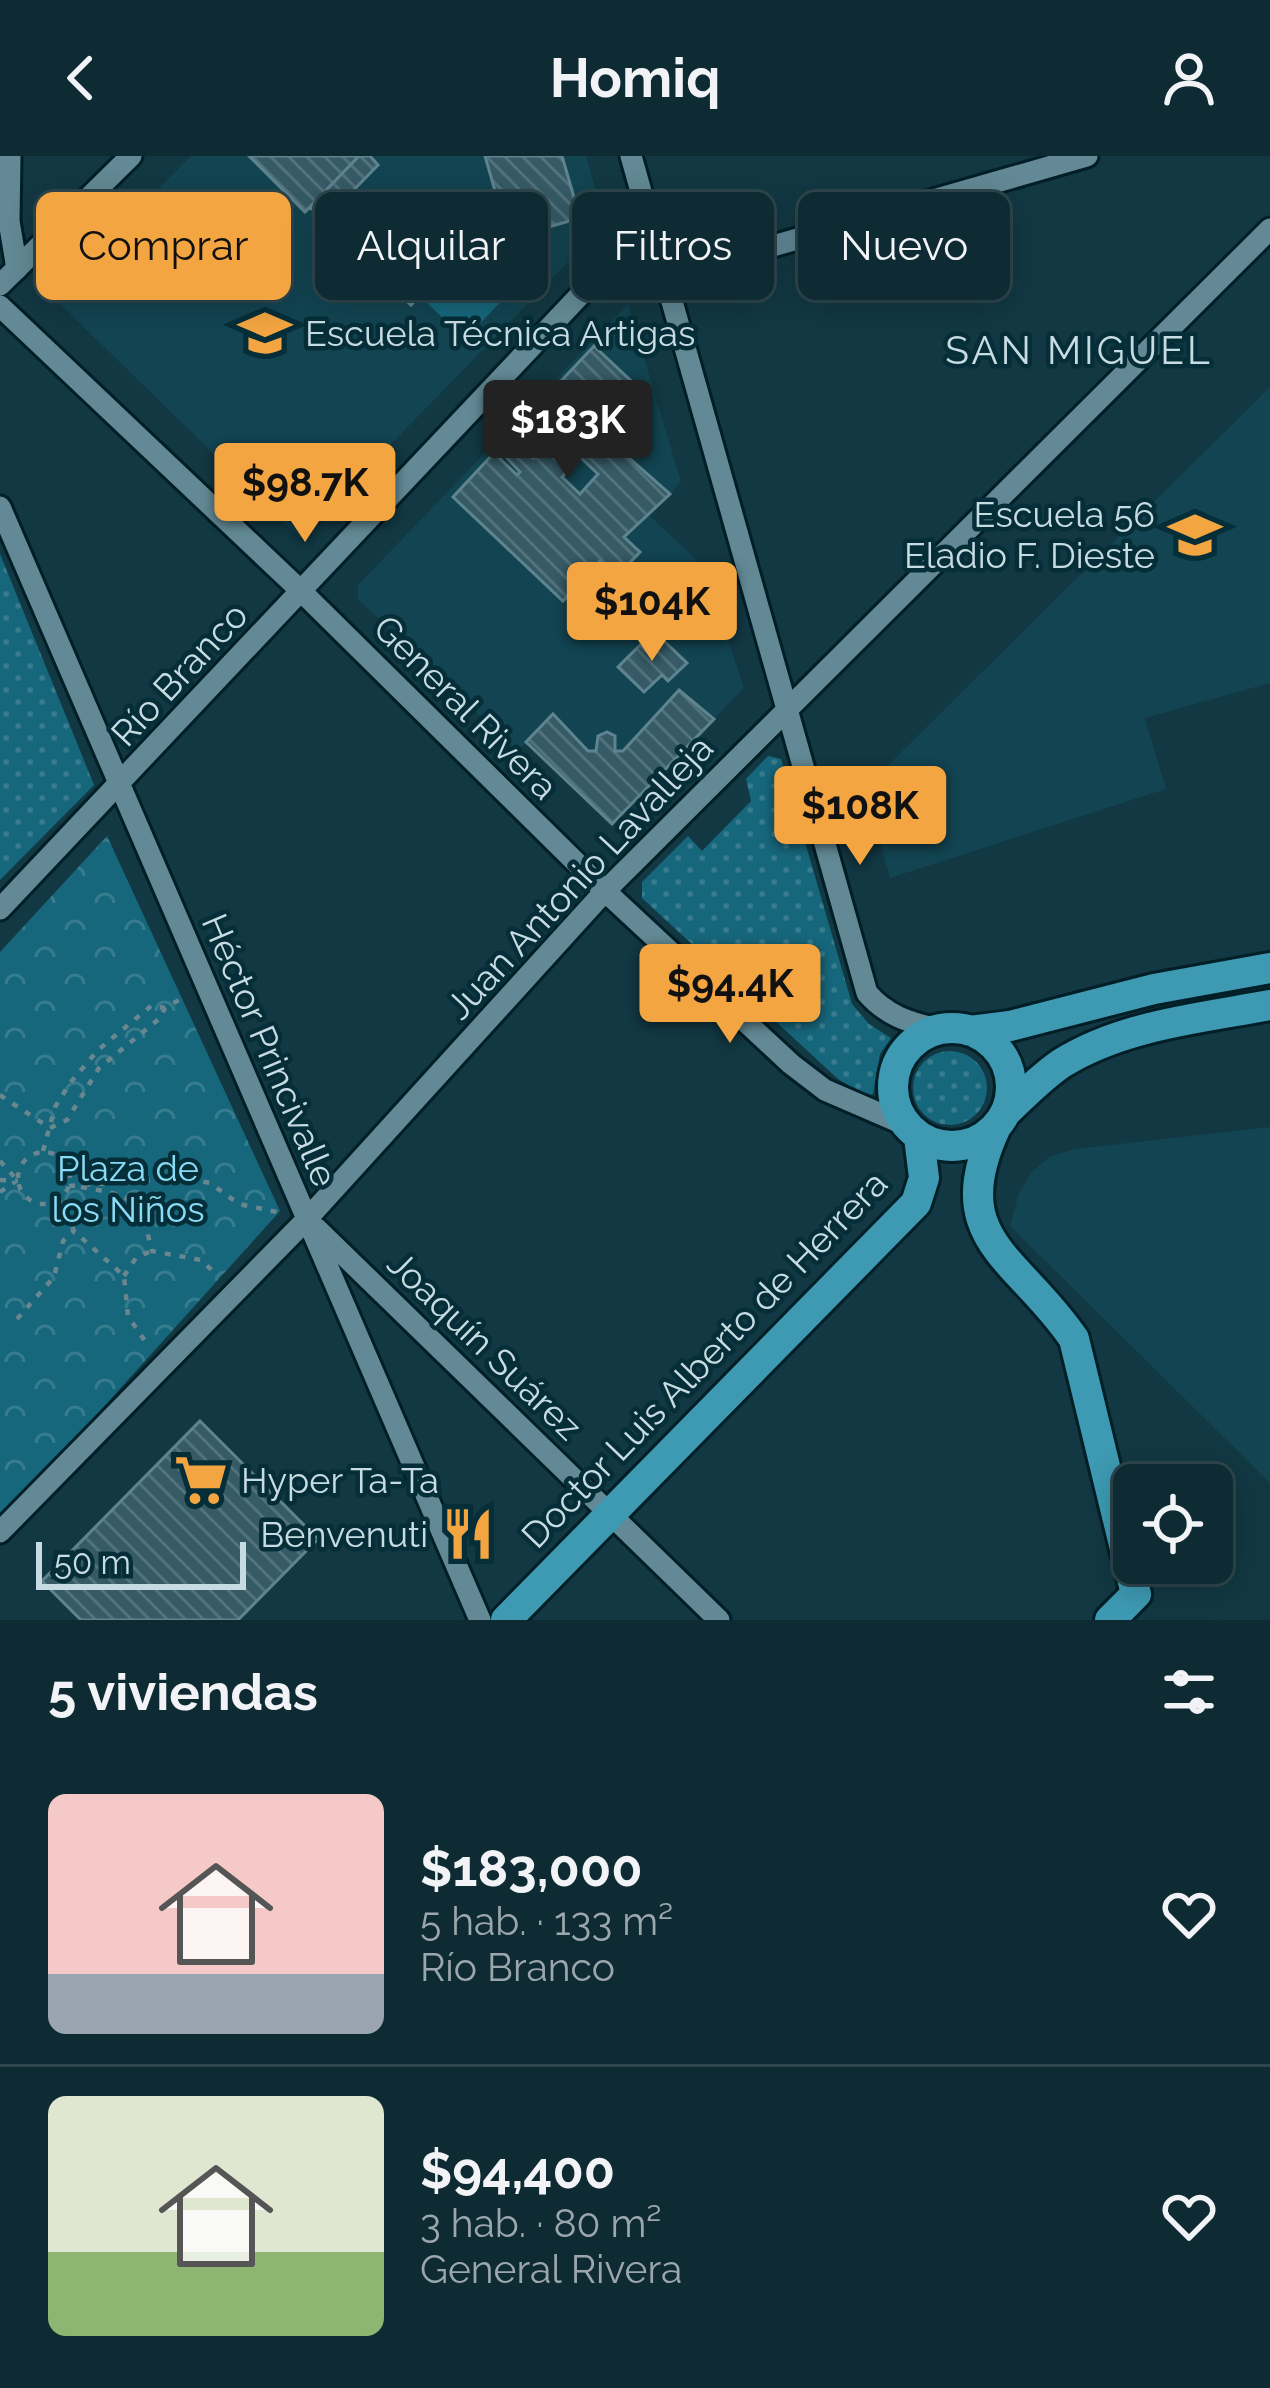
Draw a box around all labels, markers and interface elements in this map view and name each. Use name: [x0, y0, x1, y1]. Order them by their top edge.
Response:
icon: back: [48, 45, 114, 111]
icon: person: [1156, 45, 1222, 111]
text: Homiq: [550, 46, 720, 110]
chip: Comprar: [36, 192, 291, 300]
chip: Alquilar: [315, 192, 548, 300]
chip: Filtros: [572, 192, 774, 300]
chip: Nuevo: [798, 192, 1010, 300]
school or university icon: Escuela Técnica Artigas: [236, 304, 294, 362]
place label: Escuela Técnica Artigas: [305, 312, 695, 354]
district label: SAN MIGUEL: [945, 327, 1213, 373]
pin: $183K: [484, 380, 652, 482]
text: $183K: [510, 396, 626, 442]
pin: $98.7K: [207, 443, 403, 545]
text: $98.7K: [241, 459, 369, 505]
place label: Escuela 56 Eladio F. Dieste: [904, 493, 1155, 576]
school or university icon: Escuela 56 Eladio F. Dieste: [1166, 506, 1224, 564]
pin: $104K: [568, 562, 736, 664]
text: $104K: [594, 578, 710, 624]
street label: Río Branco: [102, 594, 256, 754]
street label: General Rivera: [366, 607, 566, 807]
street label: Juan Antonio Lavalleja: [437, 727, 721, 1027]
pin: $108K: [776, 766, 944, 868]
text: $108K: [801, 782, 919, 828]
street label: Héctor Princivalle: [194, 907, 346, 1193]
pin: $94.4K: [632, 944, 828, 1046]
text: $94.4K: [666, 960, 794, 1006]
park label: Plaza de los Niños: [51, 1147, 205, 1230]
street label: Doctor Luis Alberto de Herrera: [513, 1162, 895, 1556]
street label: Joaquín Suárez: [379, 1242, 591, 1448]
supermarket icon: Hyper Ta-Ta: [172, 1451, 230, 1509]
place label: Hyper Ta-Ta: [241, 1459, 439, 1501]
map controls: [1113, 1464, 1233, 1584]
button: locate: [1113, 1464, 1233, 1584]
restaurant icon: Benvenuti: [439, 1505, 497, 1563]
place label: Benvenuti: [260, 1513, 428, 1555]
scale bar: [36, 1536, 246, 1589]
text: 50 m: [54, 1543, 131, 1582]
icon: filters: [1156, 1659, 1222, 1725]
text: 5 viviendas: [48, 1662, 318, 1722]
text: $183,000: [420, 1838, 643, 1898]
icon: home: [144, 1842, 288, 1986]
icon: heart: [1156, 1881, 1222, 1947]
text: 5 hab. · 133 m²: [420, 1898, 673, 1944]
text: Río Branco: [420, 1944, 615, 1990]
text: $94,400: [420, 2140, 615, 2200]
icon: home: [144, 2144, 288, 2288]
icon: heart: [1156, 2183, 1222, 2249]
text: 3 hab. · 80 m²: [420, 2200, 661, 2246]
text: General Rivera: [420, 2246, 682, 2292]

